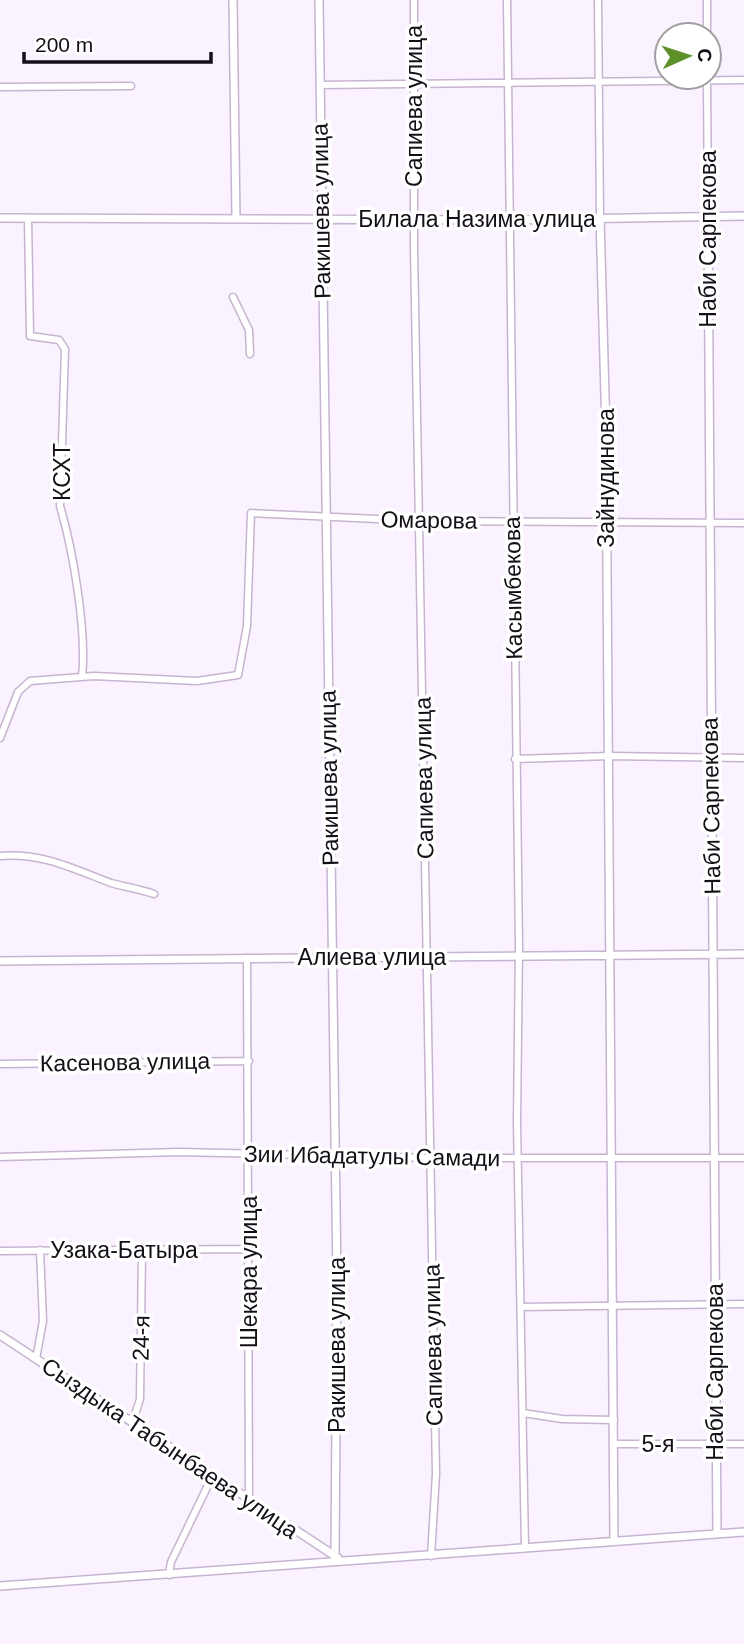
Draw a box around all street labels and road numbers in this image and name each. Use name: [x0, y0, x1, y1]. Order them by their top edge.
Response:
street label: Сапиева улица: [401, 25, 427, 187]
street label: Ракишева улица: [306, 123, 336, 299]
street label: Наби Сарпекова: [695, 150, 721, 328]
street label: Билала Назима улица: [358, 206, 596, 232]
street label: Зайнудинова: [593, 408, 619, 548]
street label: КСХТ: [49, 443, 75, 501]
street label: Омарова: [380, 506, 478, 534]
street label: Касымбекова: [499, 516, 527, 660]
street label: Ракишева улица: [314, 690, 344, 866]
street label: Сапиева улица: [410, 697, 438, 859]
street label: Наби Сарпекова: [696, 717, 726, 895]
street label: Алиева улица: [298, 944, 447, 970]
street label: Касенова улица: [40, 1048, 211, 1076]
street label: Зии Ибадатулы Самади: [244, 1141, 500, 1171]
street label: Шекара улица: [236, 1196, 262, 1348]
street label: Узака-Батыра: [50, 1237, 198, 1263]
street label: Ракишева улица: [324, 1257, 350, 1433]
street label: Сапиева улица: [419, 1264, 447, 1426]
street label: Наби Сарпекова: [702, 1283, 728, 1461]
street label: 24-я: [128, 1315, 154, 1361]
street label: Сыздыка Табынбаева улица: [37, 1352, 303, 1544]
street label: 5-я: [642, 1431, 674, 1457]

